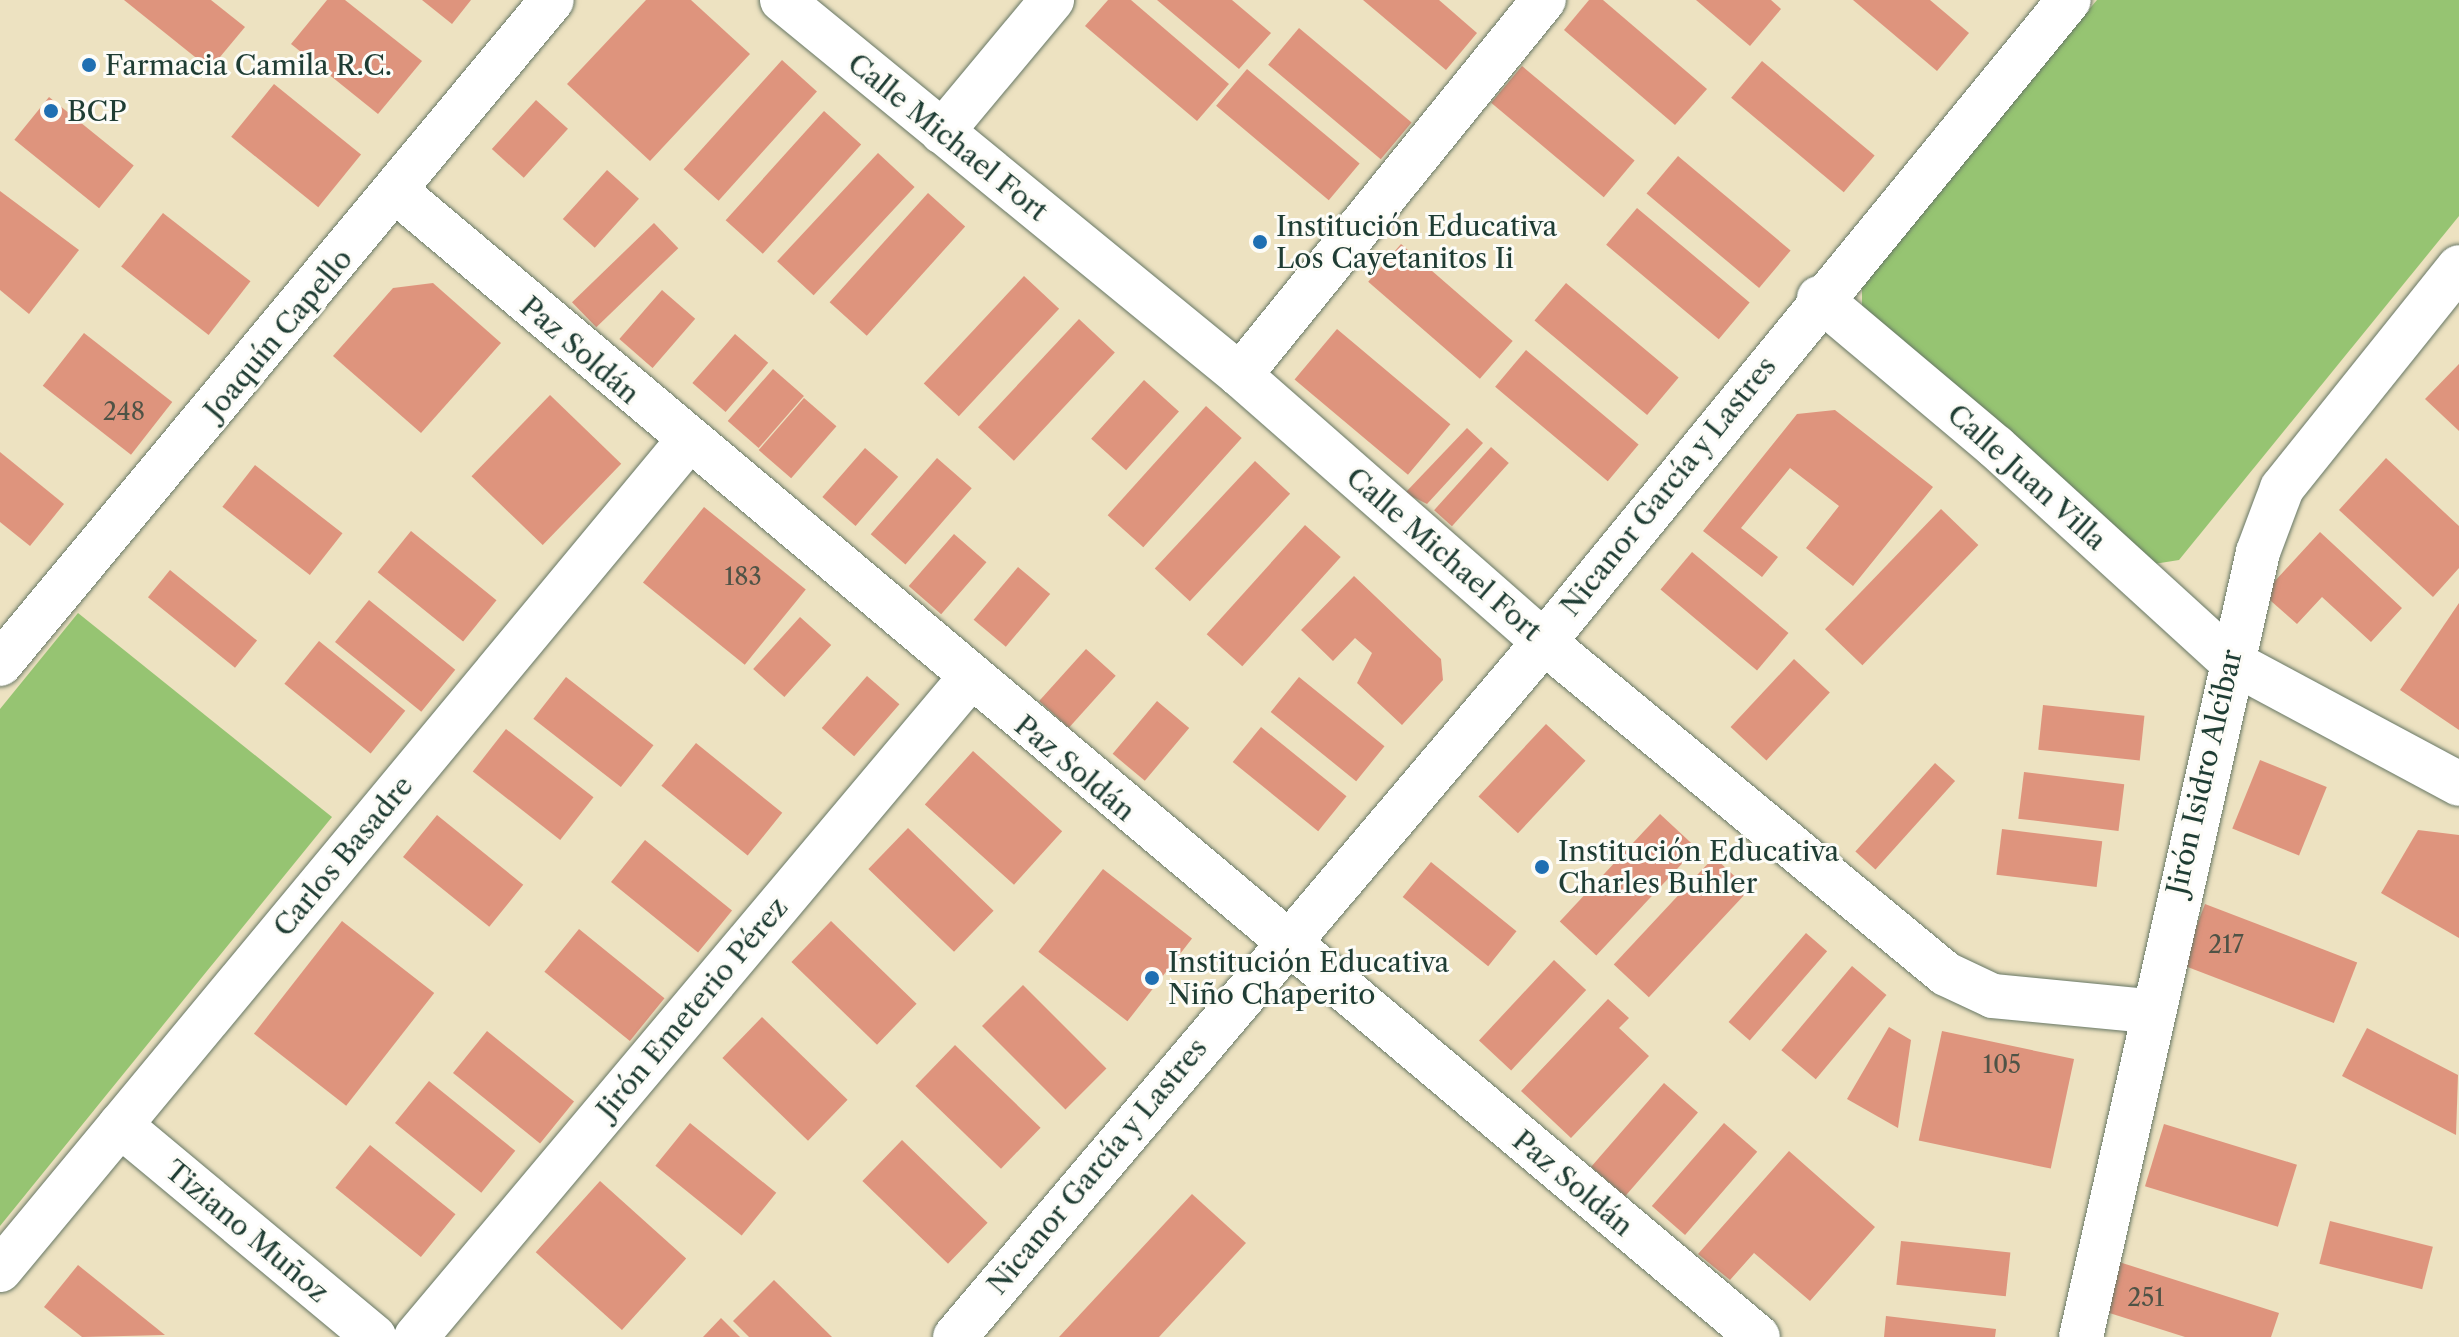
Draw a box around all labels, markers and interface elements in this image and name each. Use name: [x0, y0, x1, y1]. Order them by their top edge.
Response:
street label: Calle Michael Fort: [841, 46, 1055, 228]
place label: Farmacia Camila R.C.: [105, 48, 393, 82]
marker: Farmacia Camila R.C.: [80, 56, 98, 74]
place label: BCP: [67, 94, 127, 128]
marker: BCP: [42, 102, 60, 120]
place label: Institución Educativa Los Cayetanitos Ii: [1276, 209, 1557, 275]
marker: Institución Educativa Los Cayetanitos Ii: [1251, 233, 1269, 251]
street label: Joaquín Capello: [197, 242, 359, 426]
street label: Paz Soldán: [514, 289, 646, 411]
street label: Nicanor García y Lastres: [1552, 349, 1784, 623]
street label: Calle Juan Villa: [1940, 397, 2114, 557]
house number: 248: [103, 398, 145, 426]
street label: Calle Michael Fort: [1340, 460, 1548, 648]
house number: 183: [724, 563, 762, 591]
street label: Jirón Isidro Alcíbar: [2159, 645, 2249, 899]
street label: Paz Soldán: [1008, 708, 1142, 828]
street label: Carlos Basadre: [266, 769, 420, 943]
place label: Institución Educativa Charles Buhler: [1558, 834, 1839, 900]
marker: Institución Educativa Charles Buhler: [1533, 858, 1551, 876]
street label: Jirón Emeterio Pérez: [590, 890, 794, 1126]
house number: 217: [2208, 931, 2244, 959]
place label: Institución Educativa Niño Chaperito: [1168, 945, 1449, 1011]
marker: Institución Educativa Niño Chaperito: [1143, 969, 1161, 987]
street label: Nicanor García y Lastres: [979, 1030, 1215, 1302]
house number: 105: [1983, 1051, 2021, 1079]
street label: Paz Soldán: [1506, 1123, 1640, 1243]
street label: Tiziano Muñoz: [159, 1153, 335, 1309]
house number: 251: [2128, 1284, 2164, 1312]

